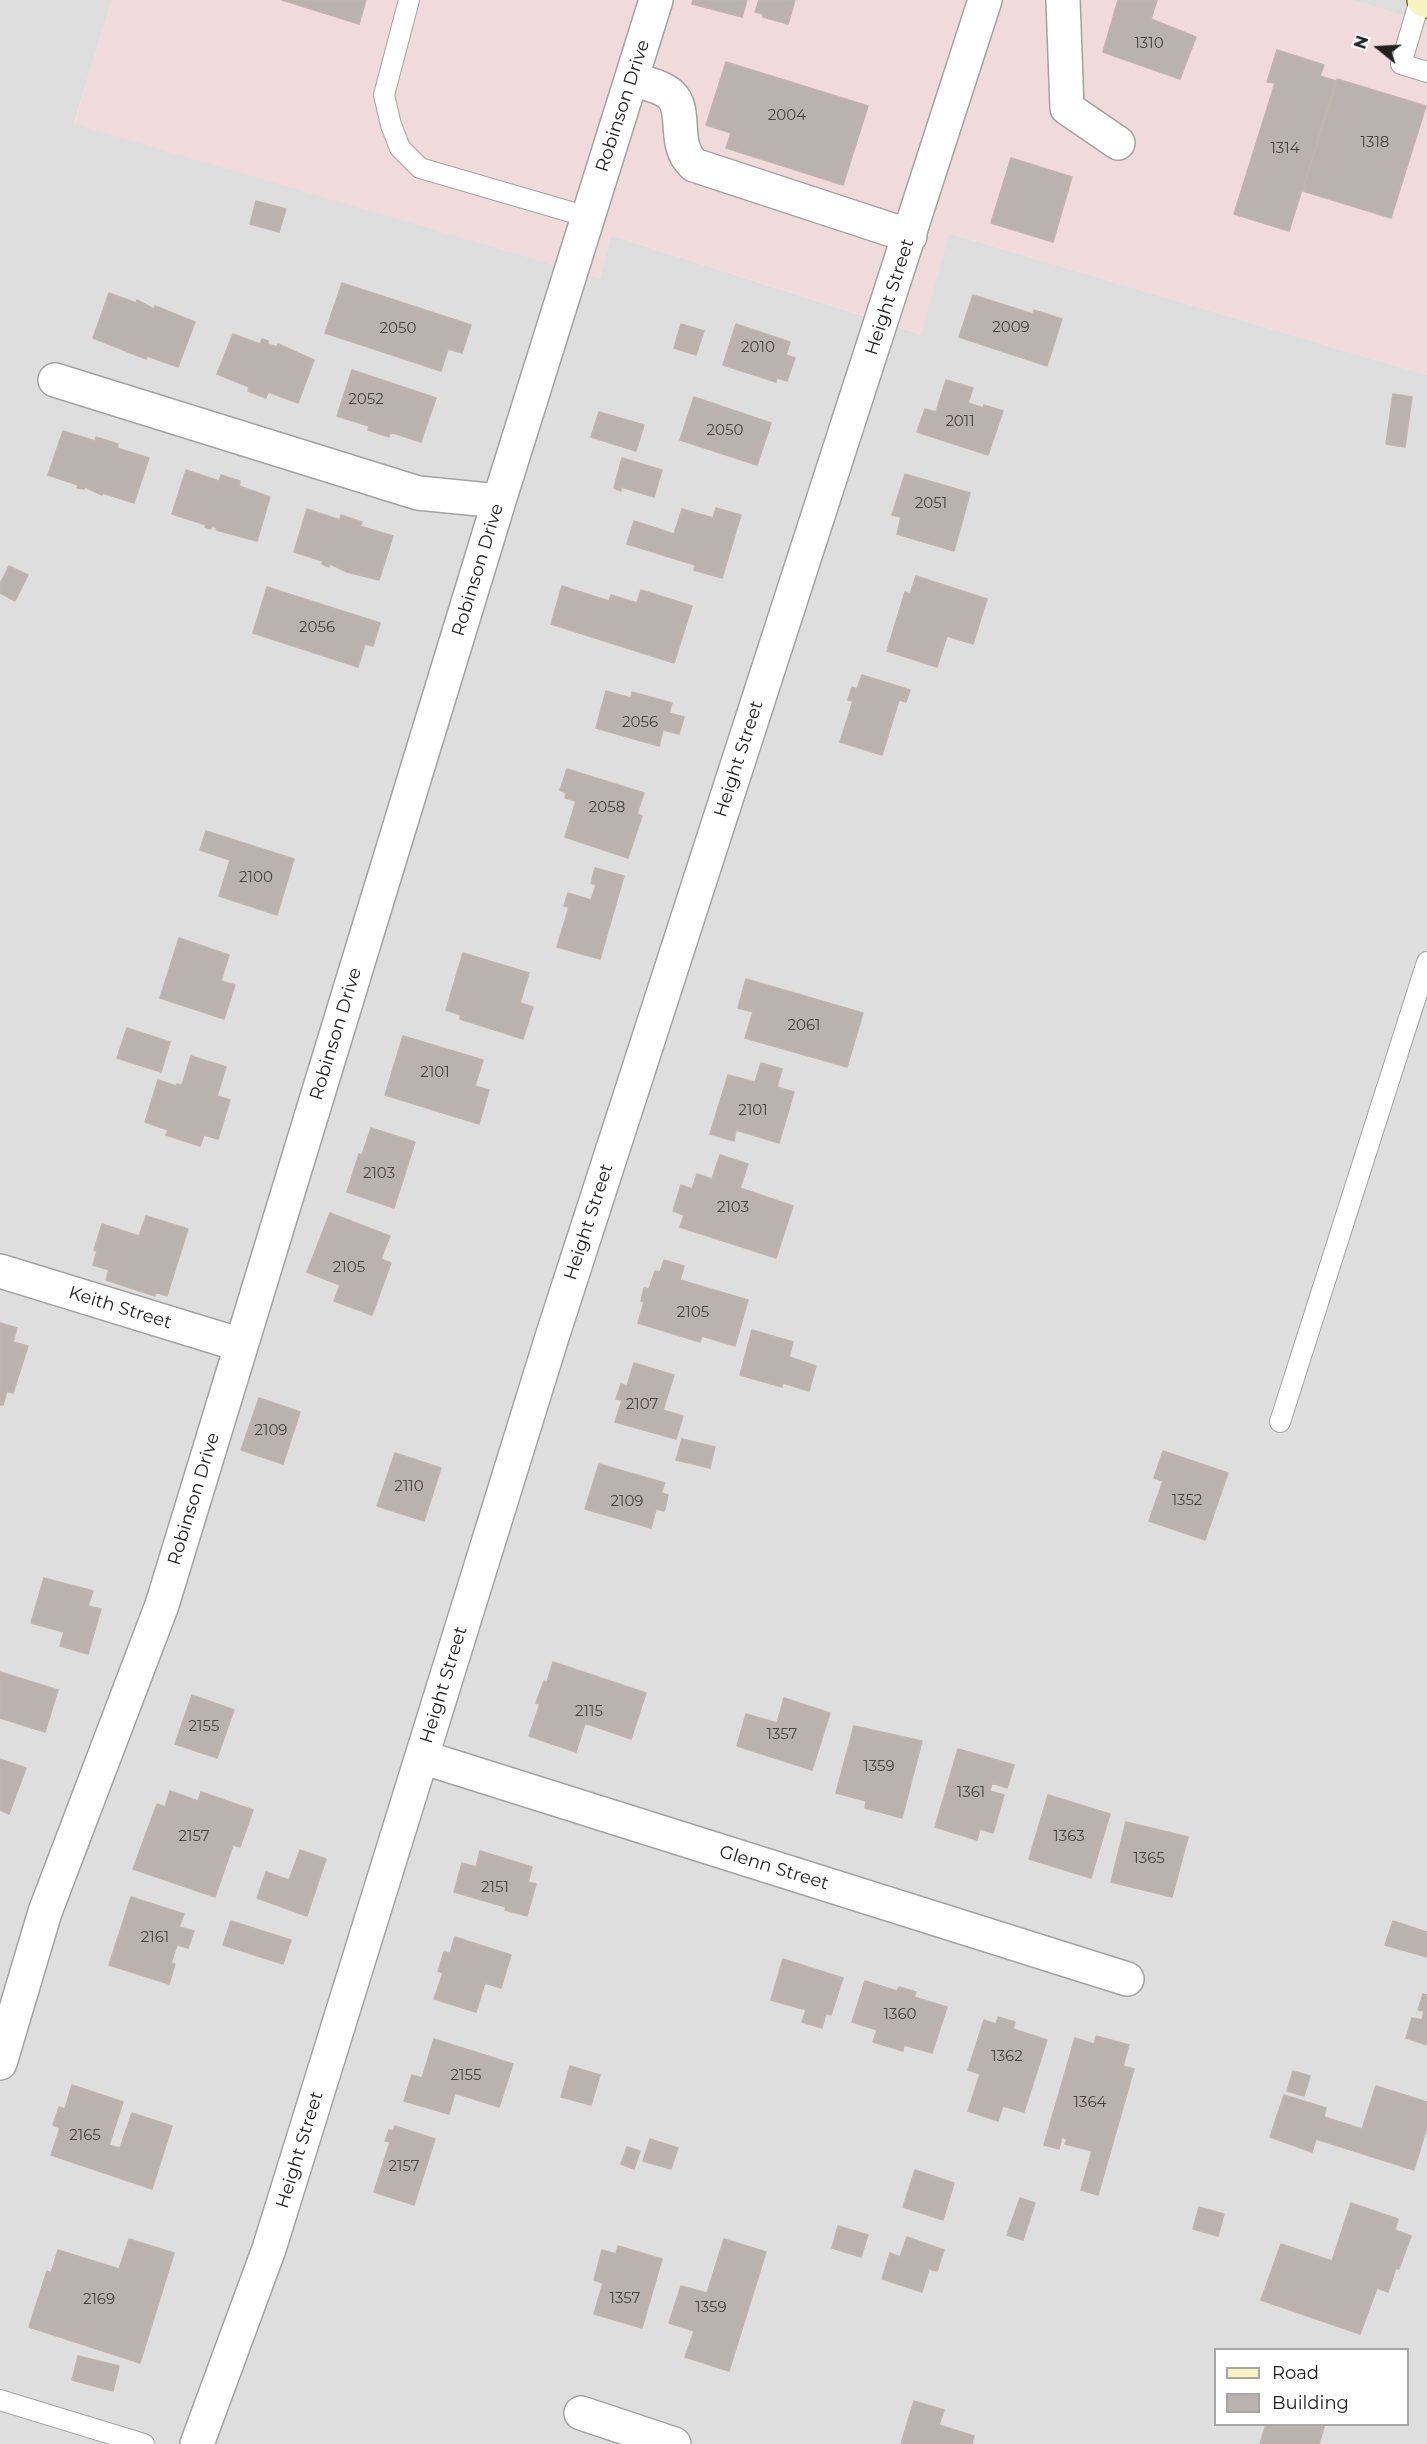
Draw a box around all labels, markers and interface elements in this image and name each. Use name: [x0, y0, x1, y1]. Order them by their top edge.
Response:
north arrow: [1349, 18, 1409, 78]
text: N: [1350, 33, 1372, 51]
house number: 1310: [1134, 35, 1164, 53]
street label: Robinson Drive: [591, 37, 655, 175]
house number: 2004: [768, 107, 806, 125]
house number: 1318: [1361, 134, 1389, 152]
house number: 1314: [1270, 140, 1300, 158]
street label: Height Street: [861, 236, 919, 358]
house number: 2009: [992, 319, 1030, 337]
house number: 2050: [380, 320, 416, 338]
house number: 2010: [741, 339, 775, 357]
house number: 2052: [348, 391, 384, 409]
house number: 2011: [945, 413, 975, 431]
house number: 2050: [707, 422, 743, 440]
house number: 2051: [915, 495, 947, 513]
street label: Robinson Drive: [448, 501, 508, 639]
house number: 2056: [299, 619, 335, 637]
street label: Height Street: [710, 698, 768, 820]
house number: 2056: [622, 714, 658, 732]
house number: 2058: [589, 799, 625, 817]
house number: 2100: [239, 869, 273, 887]
street label: Robinson Drive: [306, 965, 366, 1103]
house number: 2061: [788, 1017, 820, 1035]
house number: 2101: [420, 1064, 450, 1082]
house number: 2101: [738, 1102, 768, 1120]
street label: Height Street: [560, 1161, 618, 1283]
house number: 2103: [363, 1165, 395, 1183]
house number: 2103: [717, 1199, 749, 1217]
house number: 2105: [333, 1259, 365, 1277]
street label: Keith Street: [66, 1282, 174, 1334]
house number: 2105: [677, 1304, 709, 1322]
house number: 2107: [626, 1396, 658, 1414]
house number: 2109: [255, 1422, 287, 1440]
street label: Robinson Drive: [164, 1430, 224, 1568]
house number: 2110: [394, 1478, 424, 1496]
house number: 1352: [1172, 1492, 1202, 1510]
house number: 2109: [611, 1493, 643, 1511]
street label: Height Street: [416, 1624, 472, 1746]
house number: 2115: [575, 1703, 603, 1721]
house number: 2155: [189, 1718, 219, 1736]
house number: 1357: [767, 1726, 797, 1744]
house number: 1359: [863, 1758, 895, 1776]
house number: 1361: [957, 1784, 985, 1802]
house number: 2157: [178, 1828, 210, 1846]
house number: 1363: [1053, 1828, 1085, 1846]
street label: Glenn Street: [717, 1841, 831, 1895]
house number: 1365: [1133, 1850, 1165, 1868]
house number: 2151: [481, 1879, 509, 1897]
house number: 2161: [141, 1929, 169, 1947]
house number: 1360: [884, 2006, 916, 2024]
house number: 1362: [991, 2048, 1023, 2066]
house number: 2155: [451, 2067, 481, 2085]
street label: Height Street: [272, 2089, 328, 2211]
house number: 1364: [1074, 2094, 1106, 2112]
house number: 2165: [69, 2127, 101, 2145]
house number: 2157: [388, 2158, 420, 2176]
house number: 1357: [610, 2290, 640, 2308]
house number: 2169: [83, 2291, 115, 2309]
house number: 1359: [695, 2299, 727, 2317]
legend: [1214, 2348, 1409, 2426]
text: Road: [1272, 2362, 1319, 2384]
text: Building: [1272, 2392, 1349, 2414]

